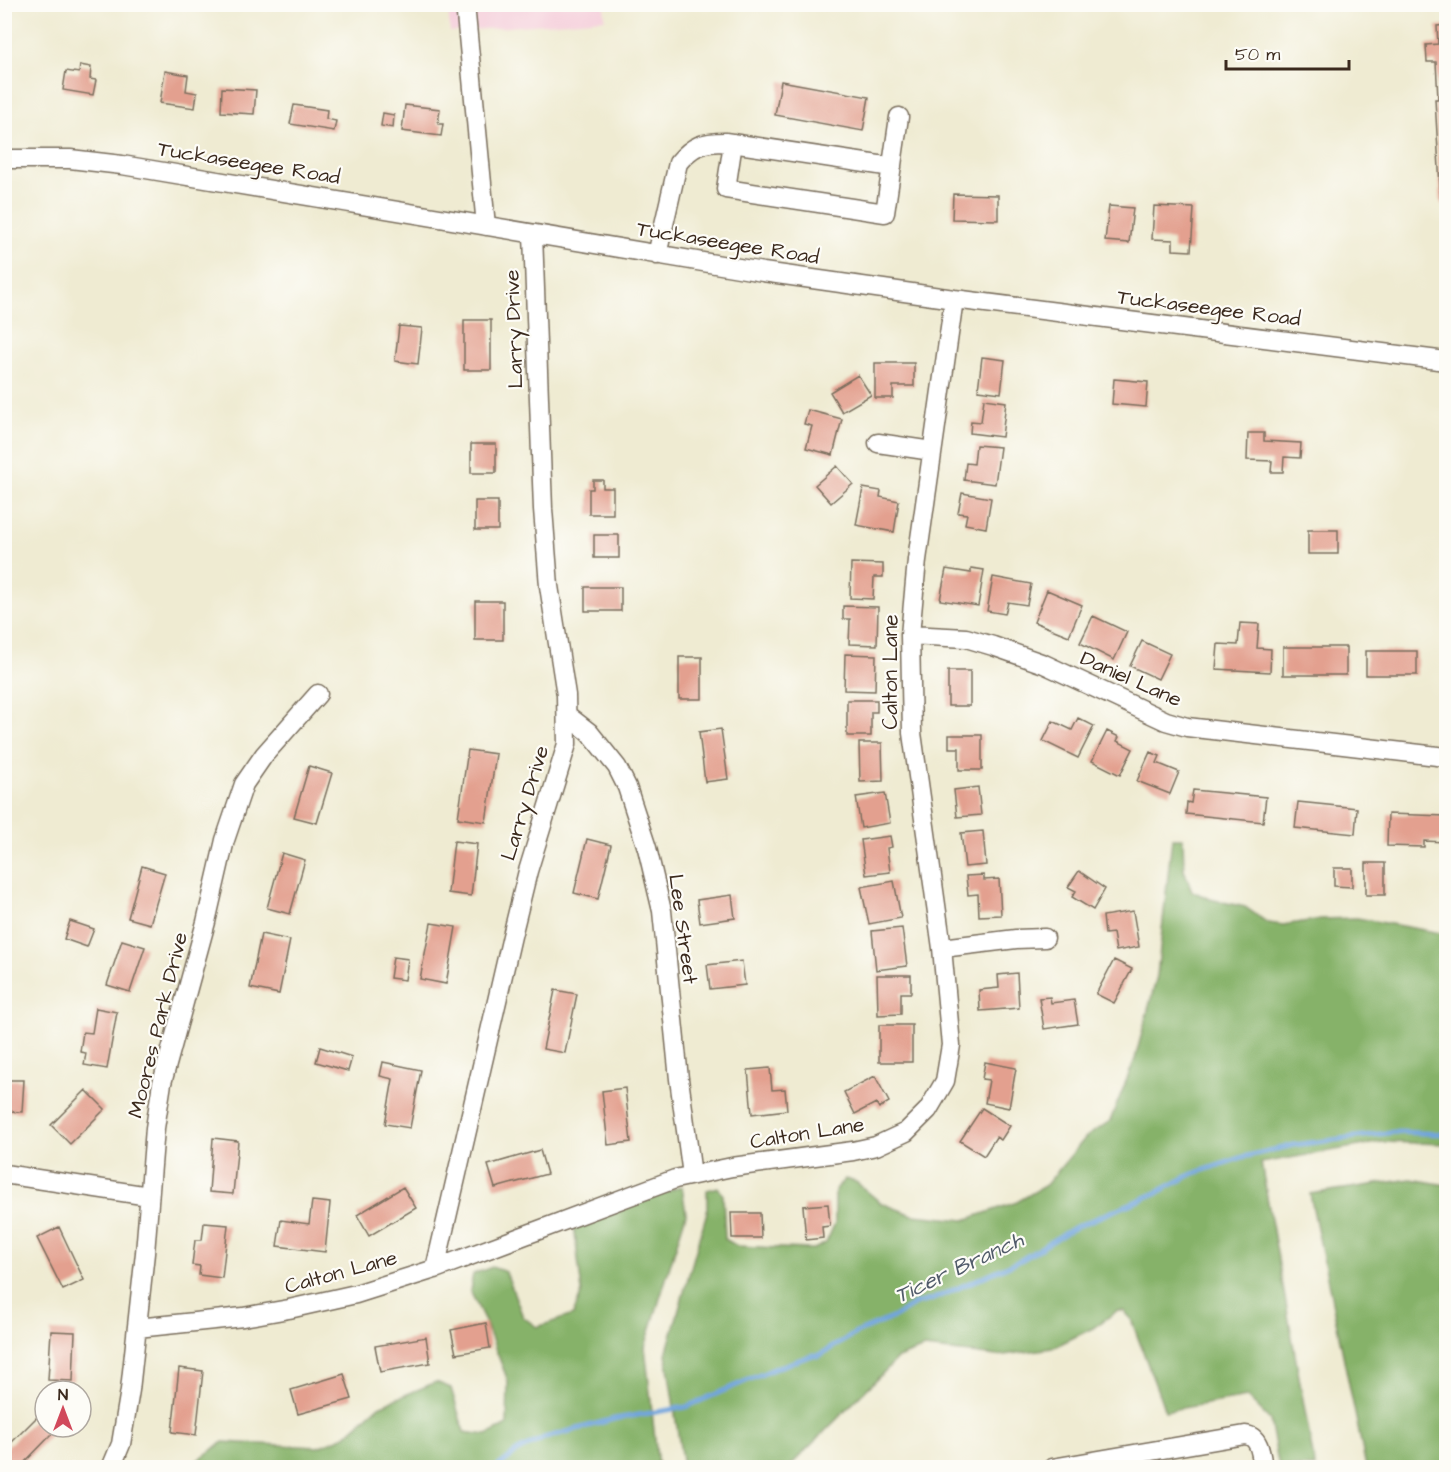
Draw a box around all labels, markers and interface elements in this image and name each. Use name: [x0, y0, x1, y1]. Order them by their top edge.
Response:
scale bar: [1226, 33, 1349, 71]
text: 50 m: [1235, 42, 1280, 67]
street label: Tuckaseegee Road: [156, 134, 342, 194]
street label: Tuckaseegee Road: [635, 214, 821, 274]
street label: Larry Drive: [497, 269, 533, 389]
street label: Tuckaseegee Road: [1116, 282, 1302, 336]
street label: Calton Lane: [876, 614, 905, 730]
street label: Daniel Lane: [1076, 644, 1186, 714]
street label: Larry Drive: [494, 742, 558, 865]
street label: Lee Street: [661, 872, 705, 986]
street label: Moores Park Drive: [121, 929, 195, 1121]
street label: Calton Lane: [748, 1110, 866, 1156]
water label: Ticer Branch: [890, 1224, 1029, 1311]
street label: Calton Lane: [282, 1243, 400, 1301]
north arrow: [33, 1379, 93, 1439]
text: N: [58, 1384, 68, 1406]

